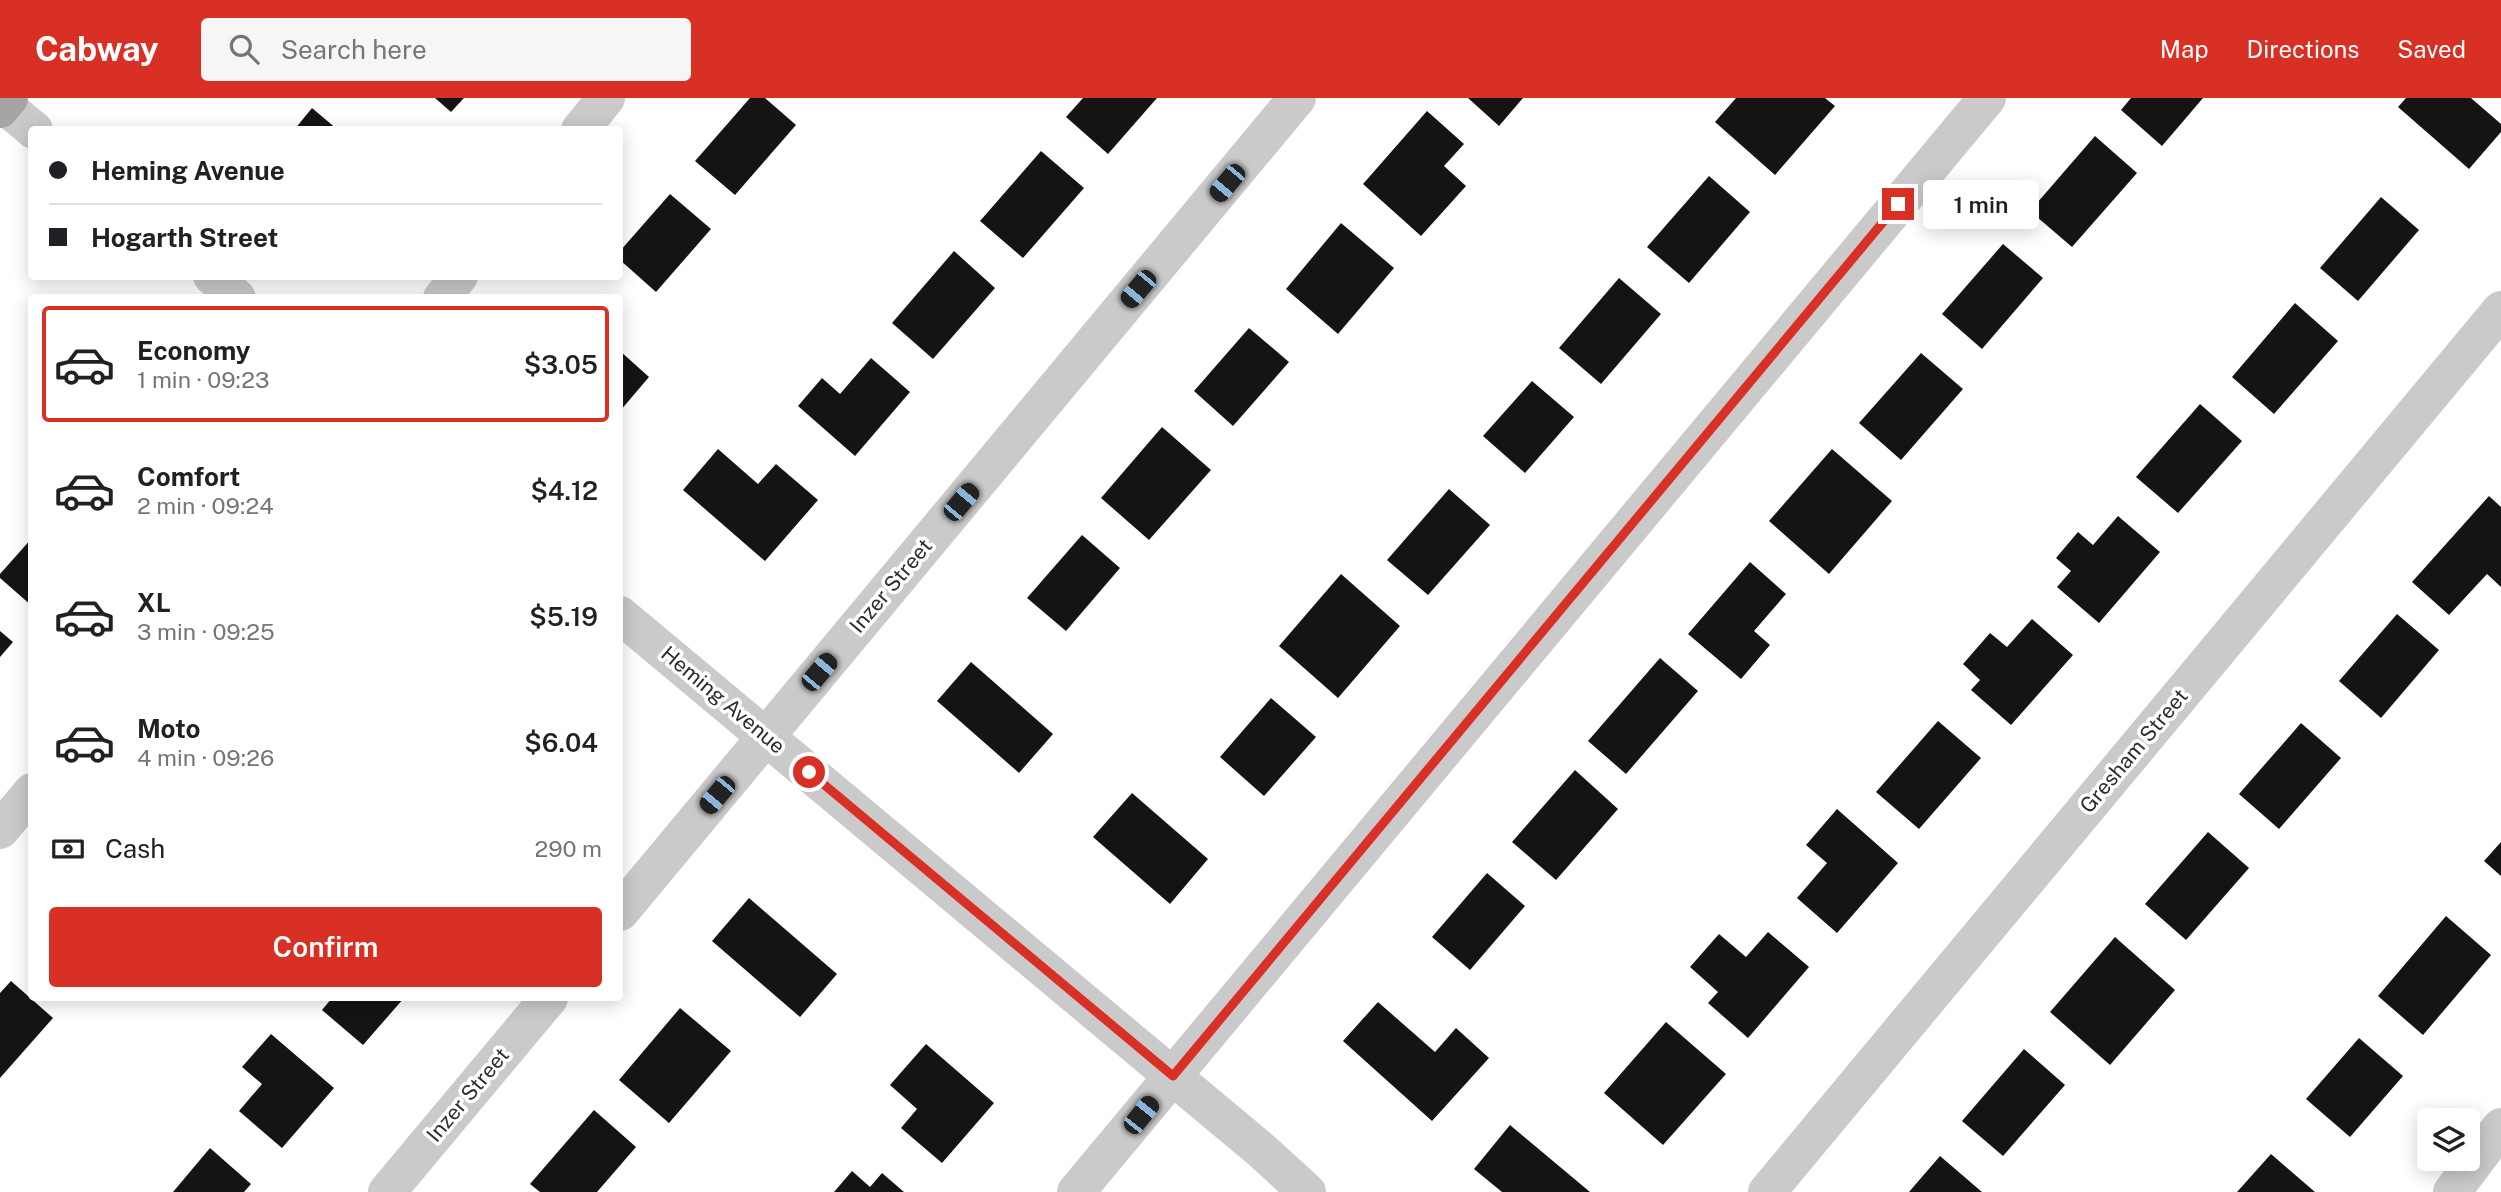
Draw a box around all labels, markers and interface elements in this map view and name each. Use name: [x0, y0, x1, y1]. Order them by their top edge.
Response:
search box: [201, 18, 691, 81]
text: Cabway: [35, 30, 159, 68]
icon: search: [225, 30, 263, 68]
text: Search here: [281, 34, 427, 65]
text: Map: [2160, 35, 2209, 63]
text: Directions: [2247, 35, 2359, 63]
text: Saved: [2397, 35, 2466, 63]
text: Heming Avenue: [91, 155, 285, 186]
car: [1206, 160, 1249, 206]
callout: 1 min: [1923, 180, 2038, 228]
route end: [1882, 188, 1914, 220]
text: 1 min: [1954, 191, 2008, 218]
text: Hogarth Street: [91, 222, 278, 253]
car: [1117, 266, 1160, 312]
icon: car: [53, 333, 116, 396]
text: Economy: [137, 335, 250, 366]
text: $3.05: [524, 349, 598, 380]
text: 1 min · 09:23: [137, 366, 269, 393]
icon: car: [53, 459, 116, 522]
text: Comfort: [137, 461, 240, 492]
text: $4.12: [530, 475, 598, 506]
car: [940, 479, 983, 525]
text: 2 min · 09:24: [137, 492, 274, 519]
street label: Inzer Street: [844, 534, 937, 638]
icon: car: [53, 585, 116, 648]
text: XL: [137, 587, 171, 618]
text: $5.19: [529, 601, 598, 632]
text: 3 min · 09:25: [137, 618, 275, 645]
street label: Heming Avenue: [656, 641, 790, 759]
car: [798, 649, 841, 695]
street label: Gresham Street: [2074, 684, 2193, 818]
icon: car: [53, 711, 116, 774]
text: Moto: [137, 713, 200, 744]
text: $6.04: [524, 727, 598, 758]
text: 4 min · 09:26: [137, 744, 274, 771]
route start: [793, 756, 825, 788]
car: [696, 772, 739, 818]
icon: cash: [49, 830, 87, 868]
text: Cash: [105, 833, 165, 864]
text: 290 m: [535, 835, 602, 862]
button: Confirm: [49, 907, 602, 987]
street label: Inzer Street: [421, 1043, 514, 1147]
car: [1120, 1092, 1163, 1138]
map controls: [2417, 1108, 2480, 1171]
button: layers: [2417, 1108, 2480, 1171]

